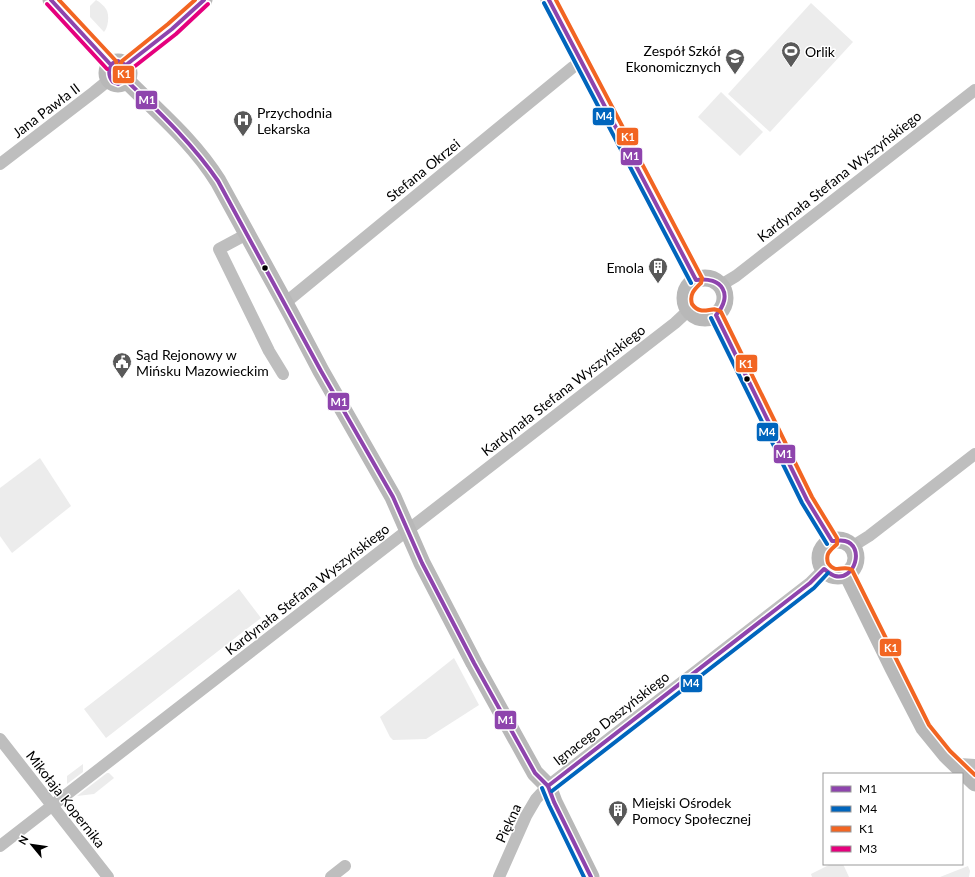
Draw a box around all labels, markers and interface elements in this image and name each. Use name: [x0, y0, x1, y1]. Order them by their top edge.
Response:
sports icon: Orlik: [780, 40, 802, 68]
place label: Zespół Szkół Ekonomicznych: [626, 42, 722, 75]
place label: Orlik: [805, 43, 836, 60]
school or university icon: Zespół Szkół Ekonomicznych: [724, 47, 746, 75]
line badge: K1: [112, 65, 135, 84]
text: K1: [117, 67, 131, 80]
street label: Jana Pawła II: [9, 79, 83, 141]
line badge: M1: [135, 90, 158, 110]
text: M1: [139, 93, 155, 106]
place label: Przychodnia Lekarska: [257, 104, 332, 137]
line badge: M4: [592, 107, 615, 126]
street label: Kardynała Stefana Wyszyńskiego: [754, 107, 924, 245]
hospital icon: Przychodnia Lekarska: [232, 109, 254, 137]
text: M4: [596, 109, 613, 122]
line badge: K1: [616, 127, 639, 146]
text: K1: [621, 130, 635, 143]
street label: Stefana Okrzei: [383, 135, 463, 205]
line badge: M1: [620, 147, 643, 166]
text: M1: [623, 149, 639, 162]
building icon: Emola: [647, 256, 669, 284]
place label: Emola: [606, 259, 644, 276]
unlabelled marker: [260, 263, 270, 273]
street label: Kardynała Stefana Wyszyńskiego: [478, 321, 648, 459]
place label: Sąd Rejonowy w Mińsku Mazowieckim: [136, 346, 269, 379]
public building icon: Sąd Rejonowy w Mińsku Mazowieckim: [111, 351, 133, 379]
line badge: K1: [735, 354, 758, 373]
text: K1: [739, 357, 753, 370]
unlabelled marker: [742, 374, 752, 384]
line badge: M1: [327, 392, 350, 411]
text: M1: [331, 395, 347, 408]
line badge: M4: [756, 422, 779, 442]
text: M4: [759, 425, 776, 438]
line badge: M1: [773, 444, 796, 464]
text: M1: [776, 447, 792, 460]
street label: Kardynała Stefana Wyszyńskiego: [222, 520, 392, 658]
line badge: K1: [879, 638, 902, 657]
text: K1: [884, 641, 898, 654]
street label: Ignacego Daszyńskiego: [550, 667, 672, 768]
line badge: M4: [680, 674, 703, 693]
text: M4: [683, 676, 700, 689]
line badge: M1: [494, 710, 517, 730]
text: M1: [498, 713, 514, 726]
street label: Mikołaja Kopernika: [23, 747, 109, 851]
legend: [823, 773, 963, 865]
text: M1: [859, 781, 877, 796]
place label: Miejski Ośrodek Pomocy Społecznej: [632, 794, 751, 827]
building icon: Miejski Ośrodek Pomocy Społecznej: [607, 799, 629, 827]
street label: Piękna: [492, 801, 524, 845]
text: M4: [859, 801, 877, 816]
text: K1: [859, 821, 874, 836]
north arrow: [12, 825, 52, 865]
text: N: [15, 833, 31, 847]
text: M3: [859, 841, 877, 856]

